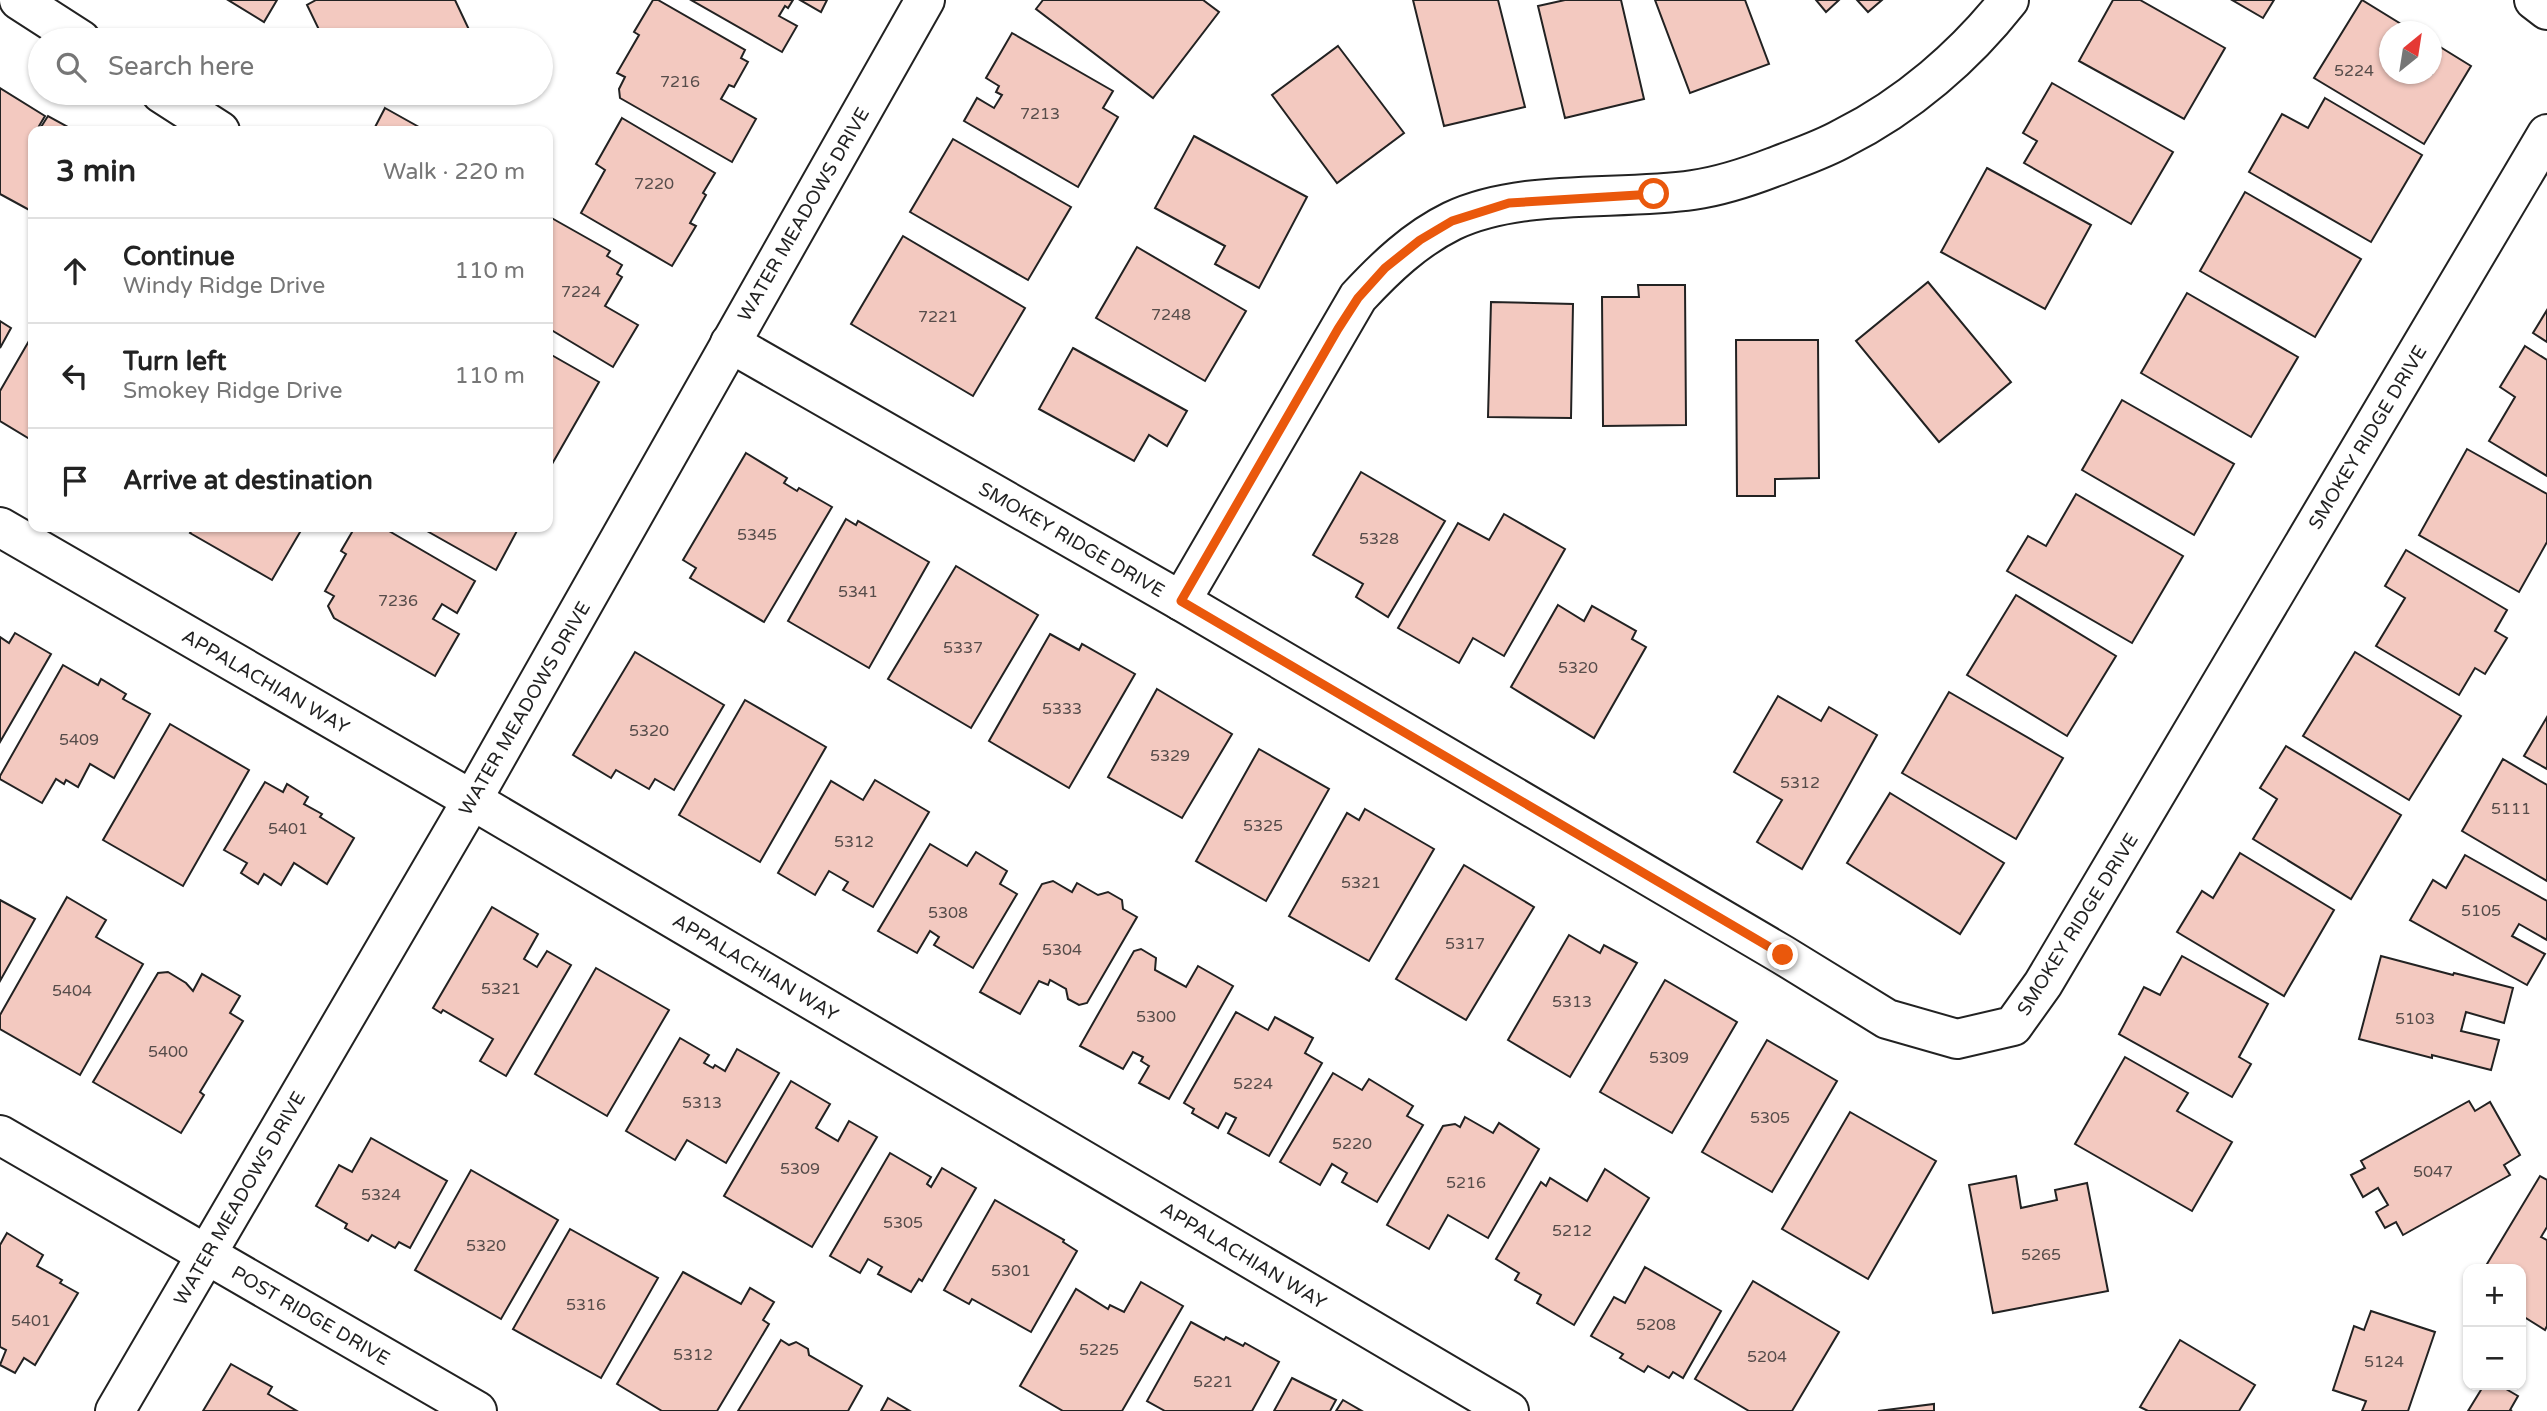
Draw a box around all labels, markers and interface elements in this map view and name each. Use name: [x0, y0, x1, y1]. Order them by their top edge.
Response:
north arrow: [2379, 21, 2442, 84]
search box: [28, 28, 553, 105]
icon: search: [52, 48, 90, 86]
text: Search here: [108, 51, 254, 82]
house number: 5224: [2334, 61, 2374, 81]
house number: 7216: [660, 72, 700, 92]
street label: WATER MEADOWS DRIVE: [734, 104, 874, 325]
house number: 7213: [1020, 104, 1060, 124]
text: 3 min: [56, 153, 136, 190]
text: Walk · 220 m: [383, 158, 525, 186]
house number: 7220: [634, 174, 674, 194]
route start: [1638, 178, 1669, 209]
text: Continue: [123, 241, 235, 272]
icon: ahead: [56, 252, 94, 290]
text: 110 m: [455, 257, 525, 285]
text: Windy Ridge Drive: [123, 272, 325, 300]
house number: 7224: [561, 282, 601, 302]
house number: 7248: [1151, 305, 1191, 325]
house number: 7221: [918, 307, 958, 327]
street label: SMOKEY RIDGE DRIVE: [2304, 342, 2432, 533]
text: Turn left: [123, 346, 226, 377]
icon: left: [56, 357, 94, 395]
text: 110 m: [455, 362, 525, 390]
text: Smokey Ridge Drive: [123, 377, 342, 405]
icon: arrive: [56, 462, 94, 500]
text: Arrive at destination: [123, 465, 373, 496]
street label: SMOKEY RIDGE DRIVE: [975, 478, 1168, 602]
house number: 5345: [737, 525, 777, 545]
house number: 5328: [1359, 529, 1399, 549]
house number: 5341: [838, 582, 878, 602]
house number: 7236: [378, 591, 418, 611]
street label: WATER MEADOWS DRIVE: [455, 598, 595, 819]
street label: APPALACHIAN WAY: [178, 625, 353, 739]
house number: 5337: [943, 638, 983, 658]
house number: 5320: [1558, 658, 1598, 678]
house number: 5333: [1042, 699, 1082, 719]
house number: 5320: [629, 721, 669, 741]
house number: 5409: [59, 730, 99, 750]
house number: 5329: [1150, 746, 1190, 766]
house number: 5312: [1780, 773, 1820, 793]
house number: 5111: [2491, 799, 2531, 819]
house number: 5325: [1243, 816, 1283, 836]
house number: 5401: [268, 819, 308, 839]
street label: SMOKEY RIDGE DRIVE: [2013, 829, 2143, 1020]
house number: 5312: [834, 832, 874, 852]
house number: 5321: [1341, 873, 1381, 893]
house number: 5105: [2461, 901, 2501, 921]
house number: 5308: [928, 903, 968, 923]
street label: APPALACHIAN WAY: [669, 910, 842, 1026]
house number: 5317: [1445, 934, 1485, 954]
route end: [1767, 939, 1798, 970]
house number: 5304: [1042, 940, 1082, 960]
house number: 5321: [481, 979, 521, 999]
house number: 5404: [52, 981, 92, 1001]
house number: 5313: [1552, 992, 1592, 1012]
house number: 5300: [1136, 1007, 1176, 1027]
house number: 5103: [2395, 1009, 2435, 1029]
house number: 5400: [148, 1042, 188, 1062]
house number: 5309: [1649, 1048, 1689, 1068]
house number: 5224: [1233, 1074, 1273, 1094]
street label: WATER MEADOWS DRIVE: [170, 1088, 310, 1309]
house number: 5313: [682, 1093, 722, 1113]
house number: 5305: [1750, 1108, 1790, 1128]
house number: 5220: [1332, 1134, 1372, 1154]
house number: 5309: [780, 1159, 820, 1179]
house number: 5047: [2413, 1162, 2453, 1182]
house number: 5216: [1446, 1173, 1486, 1193]
house number: 5324: [361, 1185, 401, 1205]
street label: APPALACHIAN WAY: [1157, 1198, 1330, 1314]
house number: 5305: [883, 1213, 923, 1233]
house number: 5212: [1552, 1221, 1592, 1241]
house number: 5320: [466, 1236, 506, 1256]
house number: 5265: [2021, 1245, 2061, 1265]
house number: 5301: [991, 1261, 1031, 1281]
street label: POST RIDGE DRIVE: [228, 1262, 393, 1370]
map controls: [2463, 1264, 2526, 1390]
button: +: [2463, 1264, 2526, 1327]
house number: 5316: [566, 1295, 606, 1315]
house number: 5401: [11, 1311, 51, 1331]
house number: 5208: [1636, 1315, 1676, 1335]
button: −: [2463, 1327, 2526, 1390]
house number: 5225: [1079, 1340, 1119, 1360]
house number: 5312: [673, 1345, 713, 1365]
house number: 5204: [1747, 1347, 1787, 1367]
house number: 5124: [2364, 1352, 2404, 1372]
house number: 5221: [1193, 1372, 1233, 1392]

